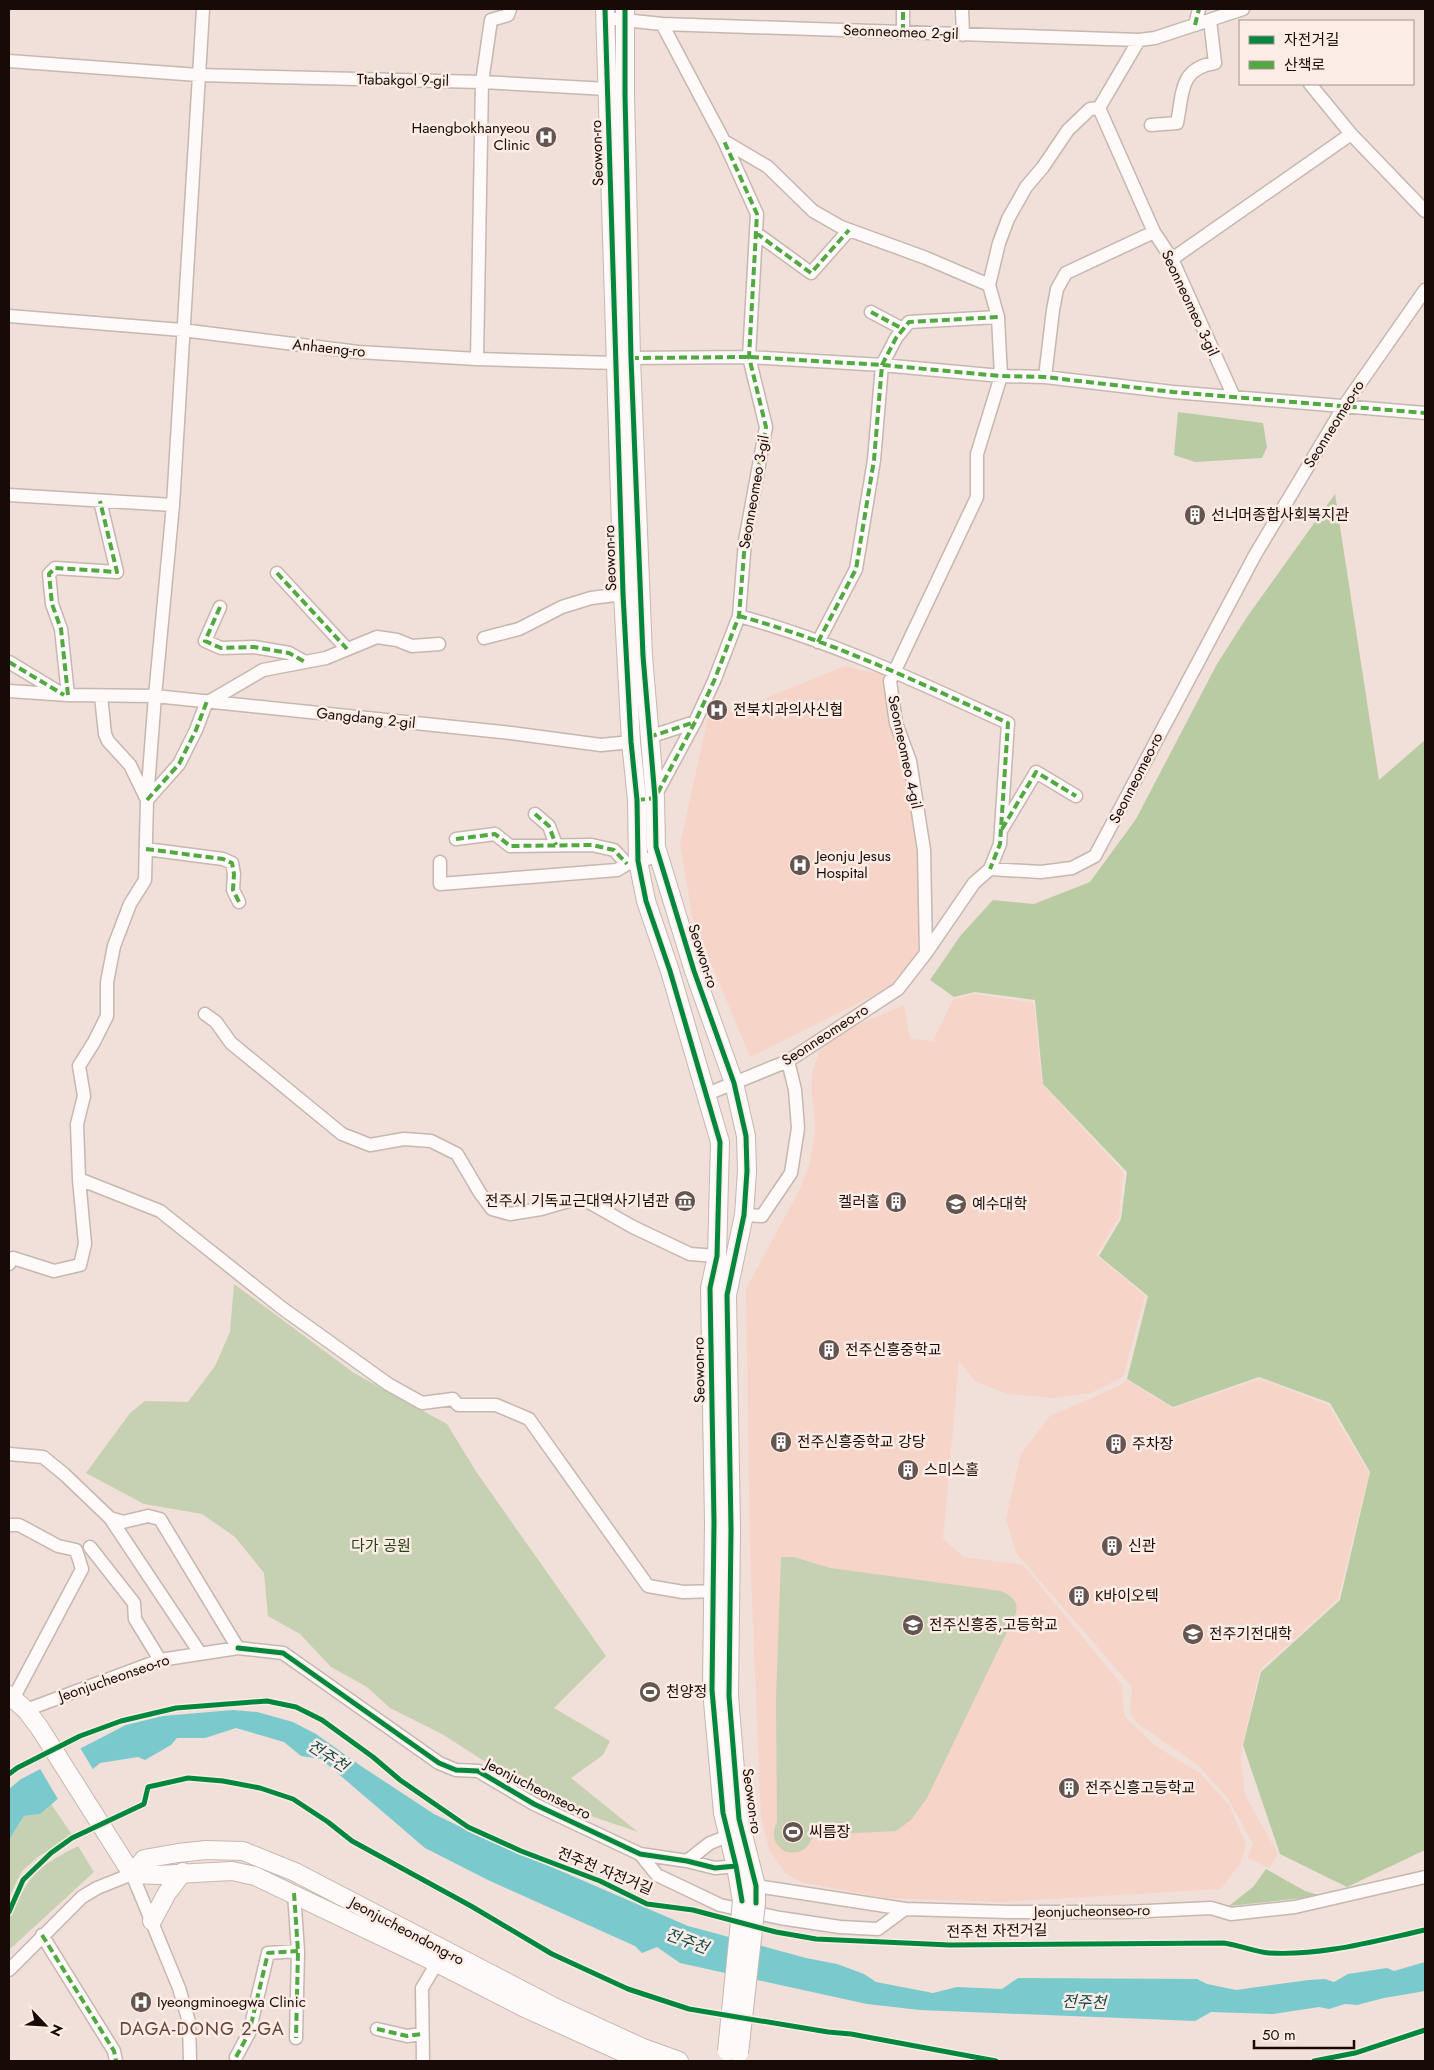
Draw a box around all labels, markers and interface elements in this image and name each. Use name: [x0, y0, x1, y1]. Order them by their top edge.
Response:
street label: Seonneomeo 2-gil: [843, 19, 959, 45]
legend: [1239, 20, 1414, 85]
text: 자전거길: [1284, 29, 1339, 51]
text: 산책로: [1284, 54, 1325, 76]
street label: Ttabakgol 9-gil: [357, 68, 449, 92]
place label: Haengbokhanyeou Clinic: [412, 117, 530, 156]
street label: Seowon-ro: [585, 120, 609, 186]
hospital icon: Haengbokhanyeou Clinic: [534, 125, 558, 149]
street label: Seonneomeo 3-gil: [1156, 246, 1224, 360]
street label: Anhaeng-ro: [291, 333, 367, 363]
street label: Seonneomeo-ro: [1298, 376, 1370, 472]
street label: Seonneomeo 3-gil: [733, 433, 775, 551]
building icon: 선너머종합사회복지관: [1183, 503, 1207, 527]
place label: 선너머종합사회복지관: [1211, 504, 1349, 526]
street label: Seowon-ro: [598, 525, 622, 591]
street label: Seonneomeo 4-gil: [882, 693, 928, 811]
hospital icon: 전북치과의사신협: [705, 698, 729, 722]
place label: 전북치과의사신협: [733, 699, 843, 721]
street label: Gangdang 2-gil: [315, 702, 417, 734]
street label: Seonneomeo-ro: [1104, 729, 1168, 827]
place label: Jeonju Jesus Hospital: [814, 845, 891, 884]
hospital icon: Jeonju Jesus Hospital: [788, 853, 812, 877]
street label: Seowon-ro: [682, 921, 724, 991]
street label: Seonneomeo-ro: [777, 999, 873, 1071]
museum icon: 전주시 기독교근대역사기념관: [673, 1189, 697, 1213]
place label: 전주시 기독교근대역사기념관: [485, 1190, 669, 1212]
building icon: 켈러홀: [884, 1190, 908, 1214]
place label: 켈러홀: [839, 1191, 880, 1213]
school or university icon: 예수대학: [944, 1192, 968, 1216]
place label: 예수대학: [972, 1193, 1027, 1215]
street label: Seowon-ro: [687, 1337, 711, 1403]
building icon: 전주신흥중학교: [817, 1338, 841, 1362]
place label: 전주신흥중학교: [845, 1339, 942, 1361]
building icon: 전주신흥중학교 강당: [769, 1430, 793, 1454]
place label: 전주신흥중학교 강당: [797, 1431, 926, 1453]
building icon: 주차장: [1104, 1432, 1128, 1456]
place label: 주차장: [1132, 1433, 1174, 1455]
building icon: 스미스홀: [896, 1458, 920, 1482]
place label: 스미스홀: [924, 1459, 979, 1481]
building icon: 신관: [1100, 1534, 1124, 1558]
park label: 다가 공원: [351, 1535, 411, 1557]
place label: 신관: [1128, 1535, 1156, 1557]
building icon: K바이오텍: [1067, 1584, 1091, 1608]
place label: K바이오텍: [1095, 1585, 1159, 1607]
school or university icon: 전주신흥중,고등학교: [901, 1613, 925, 1637]
place label: 전주신흥중,고등학교: [929, 1614, 1058, 1636]
school or university icon: 전주기전대학: [1181, 1622, 1205, 1646]
place label: 전주기전대학: [1209, 1623, 1292, 1645]
street label: Jeonjucheonseo-ro: [54, 1649, 172, 1708]
sports icon: 천양정: [638, 1680, 662, 1704]
place label: 천양정: [666, 1681, 707, 1703]
water label: 전주천: [303, 1734, 355, 1779]
street label: Jeonjucheonseo-ro: [480, 1752, 595, 1825]
street label: Seowon-ro: [736, 1767, 768, 1835]
building icon: 전주신흥고등학교: [1057, 1776, 1081, 1800]
place label: 전주신흥고등학교: [1085, 1777, 1195, 1799]
sports icon: 씨름장: [781, 1820, 805, 1844]
place label: 씨름장: [809, 1821, 851, 1843]
street label: 전주천 자전거길: [554, 1842, 656, 1900]
street label: Jeonjucheondong-ro: [344, 1890, 468, 1971]
street label: Jeonjucheonseo-ro: [1032, 1899, 1150, 1923]
street label: 전주천 자전거길: [946, 1919, 1048, 1943]
water label: 전주천: [662, 1923, 714, 1960]
hospital icon: Iyeongminoegwa Clinic: [129, 1990, 153, 2014]
water label: 전주천: [1062, 1990, 1109, 2014]
place label: Iyeongminoegwa Clinic: [157, 1991, 306, 2013]
north arrow: [20, 2000, 70, 2050]
district label: DAGA-DONG 2-GA: [119, 2016, 285, 2042]
scale bar: [1254, 2018, 1354, 2050]
text: N: [45, 2021, 68, 2040]
text: 50 m: [1262, 2024, 1296, 2046]

